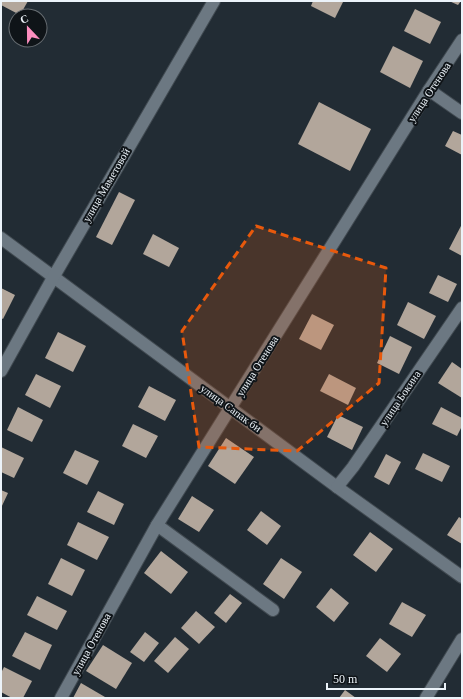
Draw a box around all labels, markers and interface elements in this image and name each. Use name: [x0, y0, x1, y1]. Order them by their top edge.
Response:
north arrow: [8, 8, 48, 48]
text: С: [18, 12, 30, 26]
street label: улица Отенова: [405, 60, 453, 124]
street label: улица Маметовой: [80, 146, 132, 224]
street label: улица Отенова: [234, 334, 280, 398]
street label: улица Бокина: [377, 368, 423, 428]
street label: улица Сапак би: [198, 382, 264, 434]
street label: улица Отенова: [69, 611, 113, 677]
scale bar: [327, 665, 445, 691]
text: 50 m: [333, 672, 358, 686]

